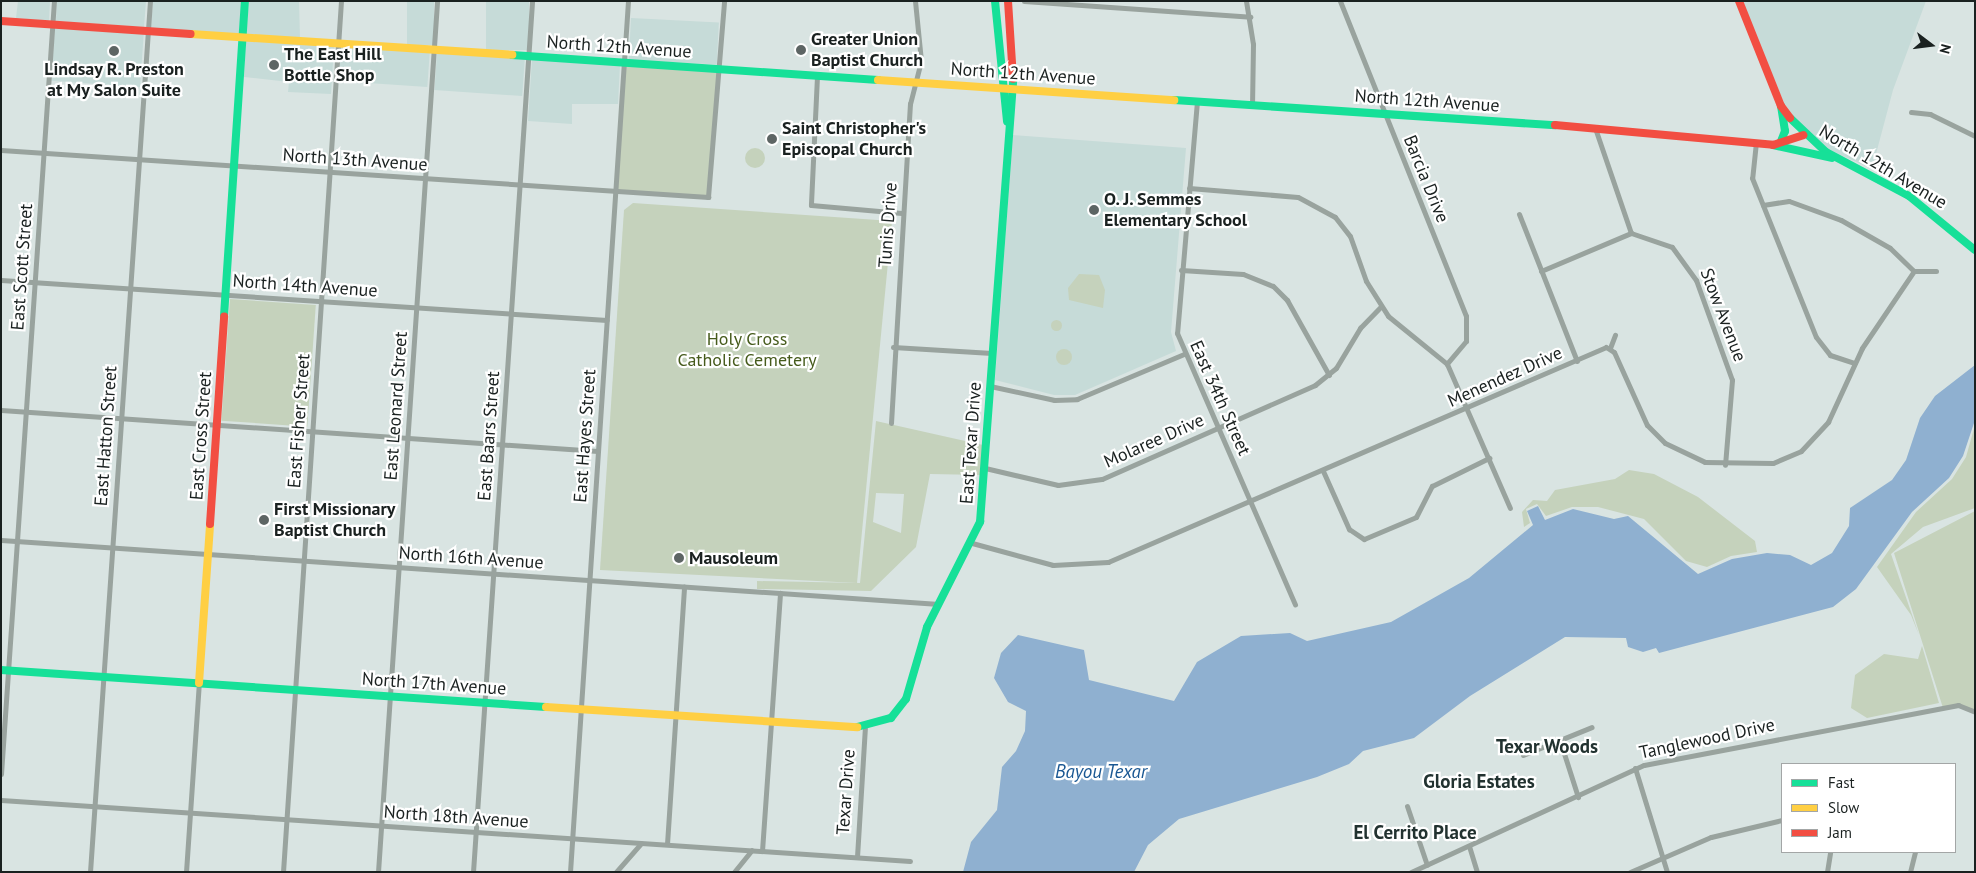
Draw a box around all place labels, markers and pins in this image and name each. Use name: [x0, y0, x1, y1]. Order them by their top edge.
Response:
place label: Greater Union Baptist Church: [811, 29, 923, 72]
place label: The East Hill Bottle Shop: [284, 44, 382, 86]
marker: Greater Union Baptist Church: [795, 44, 807, 56]
marker: Lindsay R. Preston at My Salon Suite: [108, 45, 120, 57]
place label: Lindsay R. Preston at My Salon Suite: [43, 59, 185, 102]
marker: The East Hill Bottle Shop: [268, 59, 280, 71]
place label: Saint Christopher's Episcopal Church: [782, 118, 926, 160]
marker: Saint Christopher's Episcopal Church: [766, 133, 778, 145]
place label: O. J. Semmes Elementary School: [1104, 189, 1248, 232]
marker: O. J. Semmes Elementary School: [1088, 204, 1100, 216]
place label: First Missionary Baptist Church: [274, 499, 395, 542]
marker: First Missionary Baptist Church: [258, 514, 270, 526]
place label: Mausoleum: [689, 547, 778, 569]
marker: Mausoleum: [673, 552, 685, 564]

